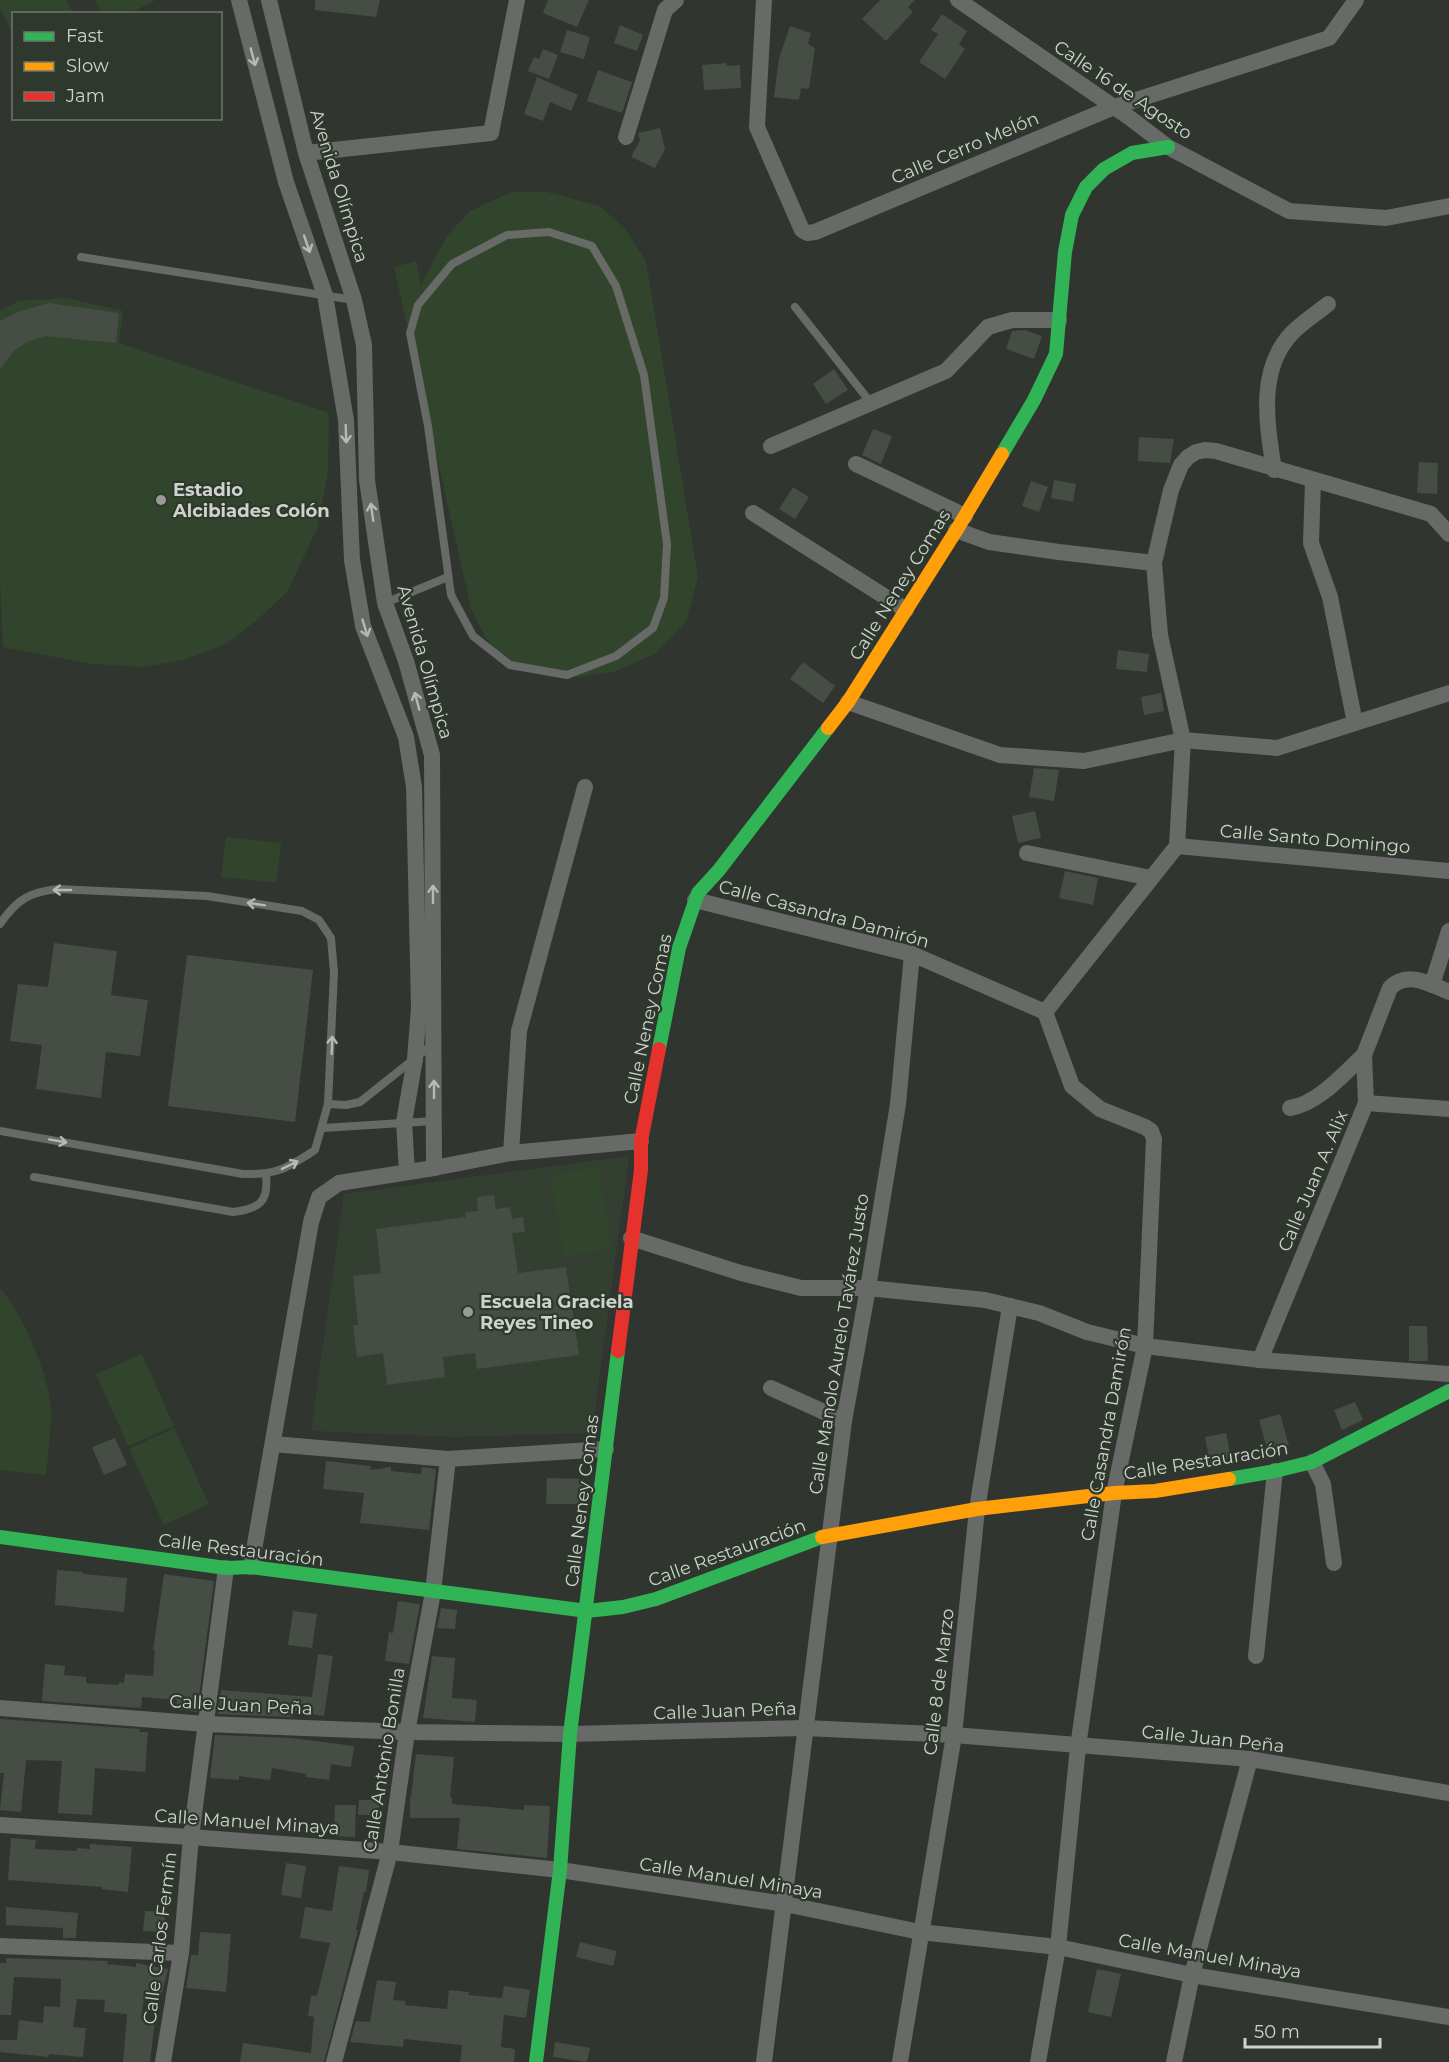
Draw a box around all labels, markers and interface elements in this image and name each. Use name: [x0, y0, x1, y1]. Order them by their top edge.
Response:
legend: [12, 12, 222, 120]
text: Fast: [66, 25, 104, 47]
street label: Calle 16 de Agosto: [1050, 36, 1196, 144]
one-way arrow: [248, 47, 260, 66]
text: Slow: [66, 55, 109, 77]
text: Jam: [65, 85, 105, 107]
street label: Avenida Olímpica: [305, 107, 373, 265]
street label: Calle Cerro Melón: [888, 107, 1042, 189]
one-way arrow: [303, 234, 314, 253]
one-way arrow: [341, 424, 352, 444]
place label: Estadio Alcibiades Colón: [172, 479, 330, 522]
marker: Estadio Alcibiades Colón: [154, 493, 168, 507]
one-way arrow: [366, 502, 377, 522]
street label: Calle Neney Comas: [845, 505, 955, 664]
street label: Avenida Olímpica: [393, 583, 457, 741]
one-way arrow: [360, 618, 371, 637]
one-way arrow: [411, 692, 422, 711]
street label: Calle Santo Domingo: [1219, 820, 1411, 858]
street label: Calle Casandra Damirón: [716, 875, 932, 953]
one-way arrow: [53, 884, 73, 896]
one-way arrow: [427, 884, 439, 904]
one-way arrow: [247, 898, 267, 909]
street label: Calle Neney Comas: [619, 932, 677, 1106]
one-way arrow: [326, 1036, 338, 1056]
one-way arrow: [428, 1079, 440, 1099]
street label: Calle Juan A. Alix: [1273, 1107, 1353, 1255]
one-way arrow: [47, 1136, 67, 1147]
one-way arrow: [280, 1159, 298, 1170]
street label: Calle Manolo Aurelo Tavárez Justo: [804, 1192, 874, 1496]
place label: Escuela Graciela Reyes Tineo: [480, 1291, 634, 1334]
marker: Escuela Graciela Reyes Tineo: [461, 1305, 475, 1319]
street label: Calle Casandra Damirón: [1076, 1325, 1136, 1543]
street label: Calle Neney Comas: [561, 1413, 604, 1588]
street label: Calle Restauración: [1122, 1437, 1290, 1485]
street label: Calle Restauración: [645, 1514, 809, 1592]
street label: Calle Restauración: [157, 1529, 325, 1571]
street label: Calle 8 de Marzo: [919, 1607, 959, 1757]
street label: Calle Antonio Bonilla: [359, 1666, 409, 1854]
street label: Calle Juan Peña: [169, 1690, 313, 1720]
street label: Calle Juan Peña: [653, 1698, 797, 1724]
street label: Calle Juan Peña: [1141, 1721, 1285, 1757]
street label: Calle Manuel Minaya: [154, 1805, 340, 1839]
street label: Calle Carlos Fermín: [139, 1851, 181, 2025]
street label: Calle Manuel Minaya: [638, 1853, 824, 1903]
street label: Calle Manuel Minaya: [1117, 1929, 1303, 1983]
scale bar: [1245, 2011, 1380, 2049]
text: 50 m: [1254, 2021, 1300, 2043]

